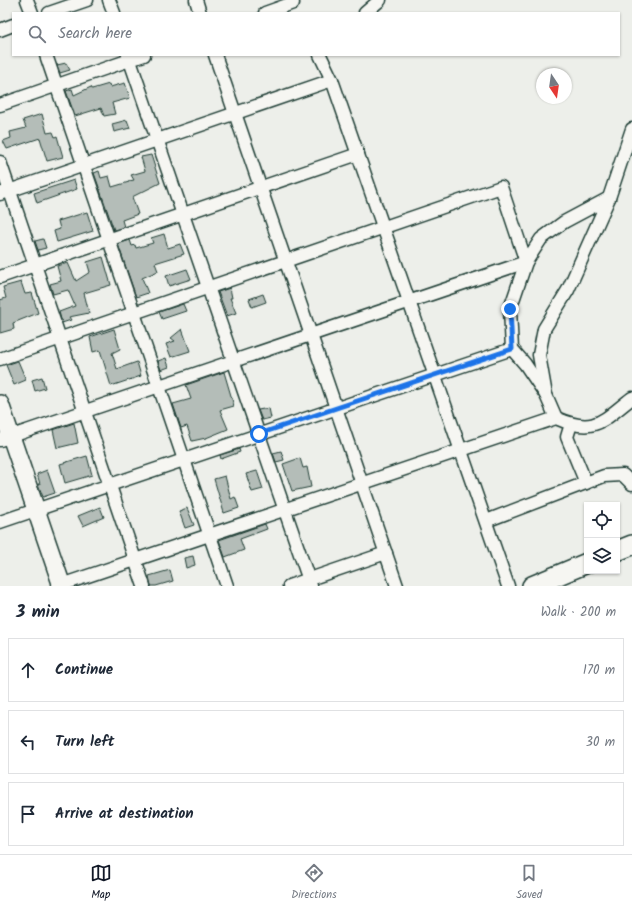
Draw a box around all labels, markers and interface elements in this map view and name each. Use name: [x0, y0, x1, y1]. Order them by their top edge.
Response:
search box: [12, 12, 620, 56]
text: Search here: [58, 22, 132, 46]
icon: search: [26, 23, 48, 45]
north arrow: [536, 68, 572, 104]
route end: [501, 300, 519, 318]
route start: [250, 425, 268, 443]
map controls: [584, 502, 620, 574]
button: locate: [584, 502, 620, 538]
button: layers: [584, 538, 620, 574]
text: 3 min: [16, 599, 60, 626]
text: Walk · 200 m: [541, 602, 616, 623]
text: Continue: [55, 658, 113, 682]
icon: ahead: [17, 659, 39, 681]
text: 170 m: [583, 660, 615, 681]
text: Turn left: [55, 730, 115, 754]
icon: left: [17, 731, 39, 753]
text: 30 m: [586, 732, 615, 753]
text: Arrive at destination: [55, 802, 194, 826]
icon: arrive: [17, 803, 39, 825]
tab: Map: [90, 862, 112, 904]
tab: Directions: [291, 862, 337, 904]
tab: Saved: [516, 862, 542, 904]

